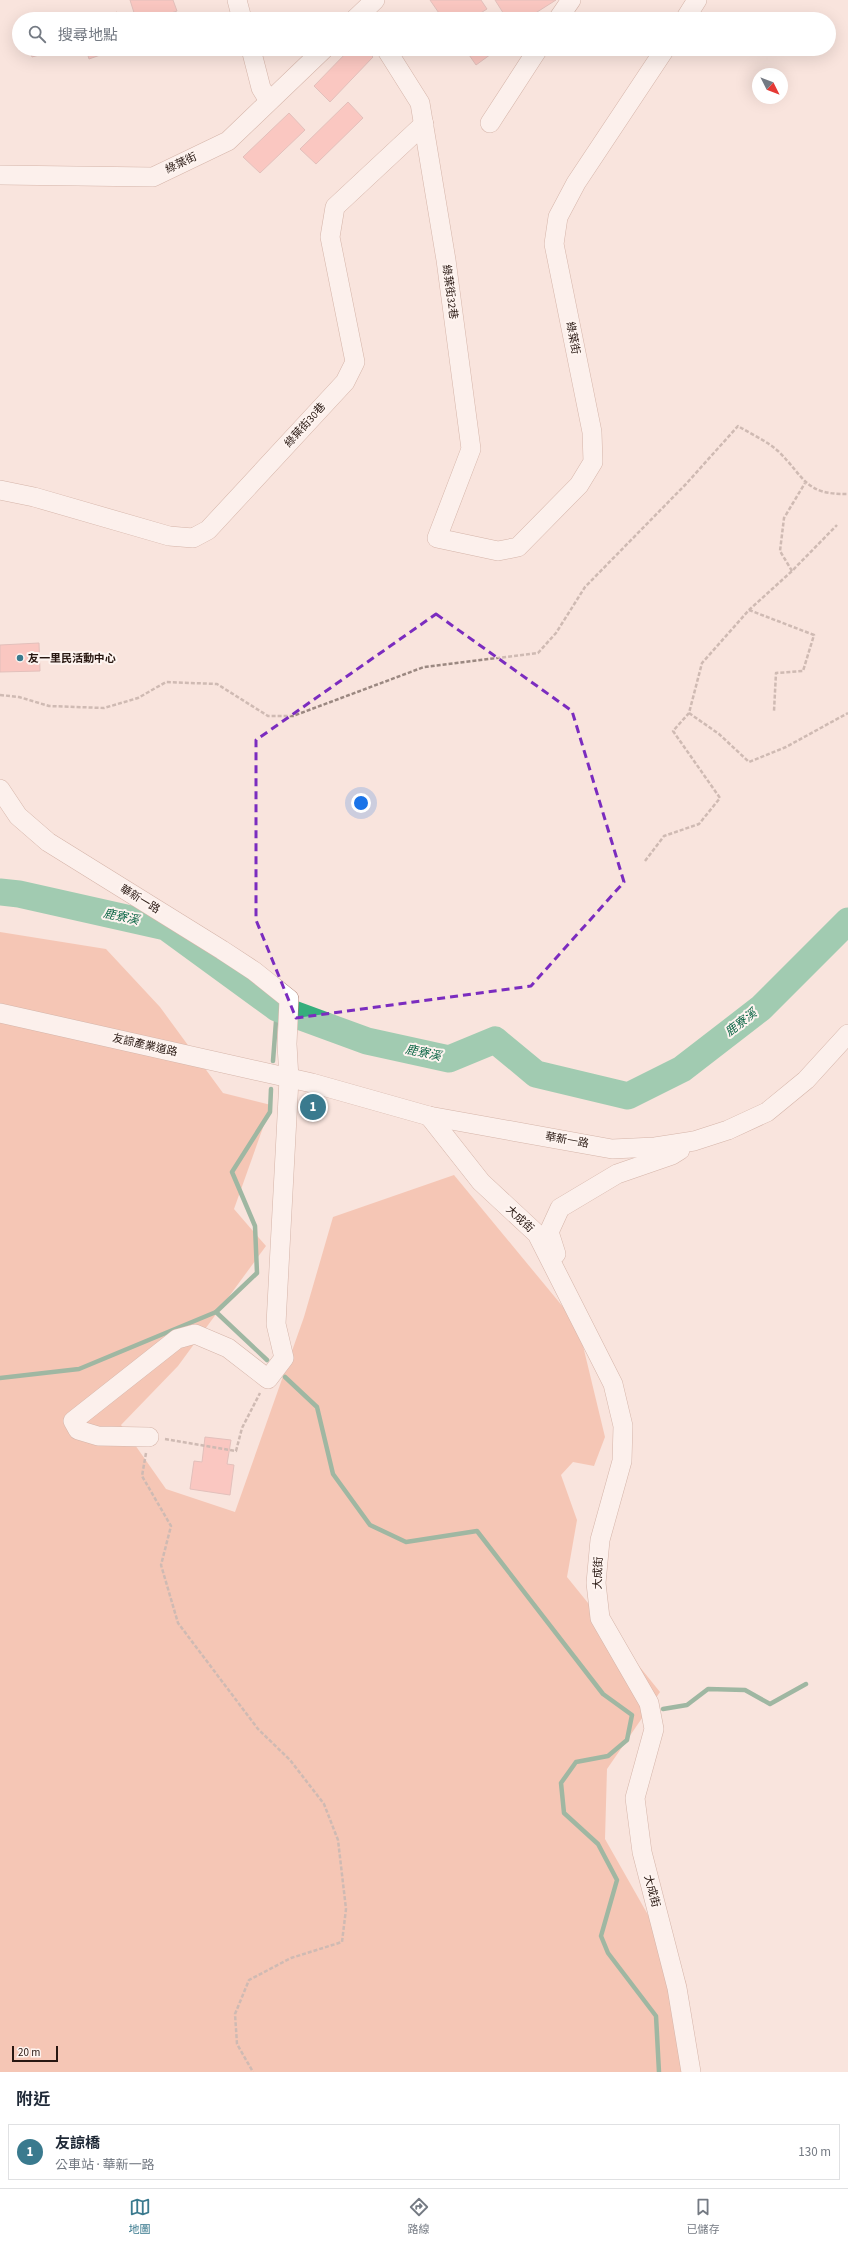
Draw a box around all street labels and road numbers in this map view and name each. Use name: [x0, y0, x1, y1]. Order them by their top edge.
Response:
street label: 綠葉街: [163, 149, 199, 177]
street label: 綠葉街32巷: [439, 264, 461, 320]
street label: 綠葉街: [562, 320, 584, 356]
street label: 綠葉街30巷: [281, 400, 329, 450]
street label: 華新一路: [117, 881, 163, 917]
street label: 友諒產業道路: [111, 1030, 179, 1060]
street label: 華新一路: [544, 1129, 590, 1151]
street label: 大成街: [503, 1202, 537, 1236]
street label: 大成街: [590, 1556, 606, 1590]
street label: 大成街: [640, 1873, 664, 1909]

